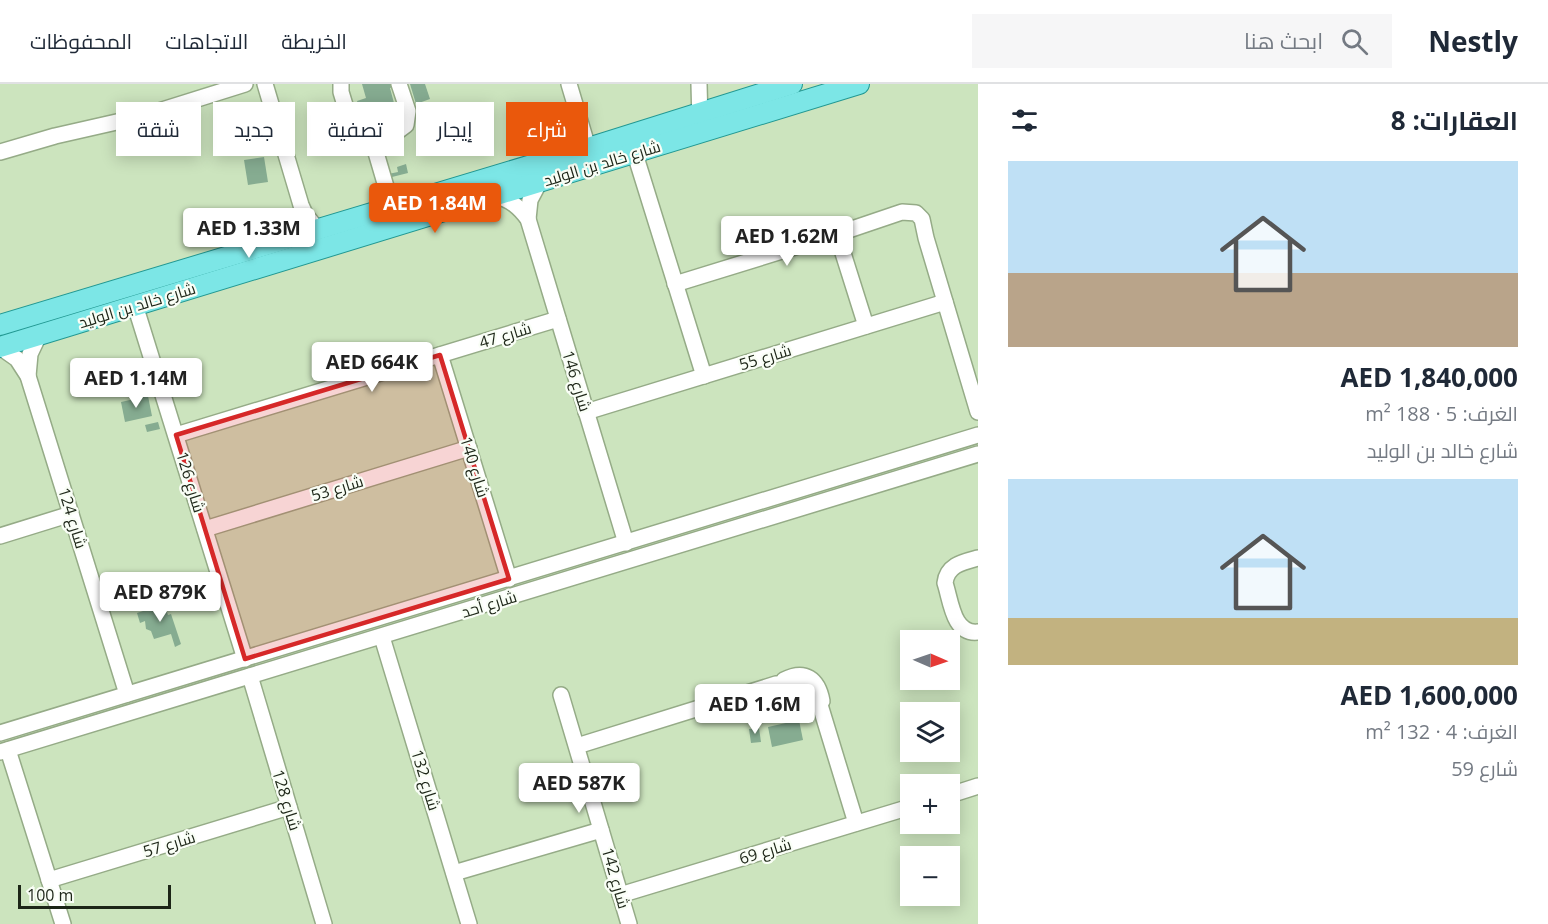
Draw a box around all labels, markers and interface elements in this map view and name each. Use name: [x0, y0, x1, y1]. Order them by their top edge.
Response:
search box: [972, 14, 1392, 68]
text: Nestly: [1428, 22, 1518, 60]
text: ابحث هنا: [1244, 25, 1323, 55]
icon: search: [1338, 25, 1371, 58]
text: المحفوظات: [30, 27, 132, 55]
text: الاتجاهات: [165, 27, 248, 55]
text: الخريطة: [281, 27, 347, 55]
chip: شقة: [116, 102, 201, 156]
chip: جديد: [213, 102, 295, 156]
chip: تصفية: [307, 102, 404, 156]
chip: إيجار: [416, 102, 494, 156]
chip: شراء: [506, 102, 588, 156]
text: العقارات: 8: [1391, 102, 1518, 138]
icon: filters: [1008, 104, 1041, 137]
street label: شارع خالد بن الوليد: [541, 135, 663, 192]
pin: AED 1.84M: [366, 183, 504, 234]
text: AED 1.84M: [383, 189, 487, 216]
icon: home: [1209, 200, 1317, 308]
pin: AED 1.33M: [180, 208, 318, 259]
text: AED 1.33M: [197, 214, 301, 241]
pin: AED 1.62M: [718, 216, 856, 267]
text: AED 1.62M: [735, 222, 839, 249]
street label: شارع خالد بن الوليد: [76, 277, 198, 334]
street label: شارع 47: [476, 317, 534, 354]
street label: شارع 55: [736, 339, 794, 376]
pin: AED 664K: [310, 342, 434, 393]
text: AED 664K: [326, 348, 418, 375]
street label: شارع 146: [556, 348, 597, 414]
pin: AED 1.14M: [67, 358, 205, 409]
text: AED 1,840,000: [1341, 359, 1518, 395]
text: AED 1.14M: [84, 364, 188, 391]
text: الغرف: 5 · 188 m²: [1365, 400, 1518, 427]
street label: شارع 140: [454, 434, 495, 500]
text: شارع خالد بن الوليد: [1367, 437, 1518, 464]
street label: شارع 126: [170, 449, 211, 515]
street label: شارع 53: [308, 470, 366, 507]
street label: شارع 124: [52, 485, 93, 551]
icon: home: [1209, 518, 1317, 626]
pin: AED 879K: [98, 572, 222, 623]
text: AED 879K: [114, 578, 206, 605]
street label: شارع أحد: [459, 585, 520, 624]
north arrow: [900, 630, 960, 690]
map controls: [900, 630, 960, 906]
text: AED 1,600,000: [1341, 677, 1518, 713]
pin: AED 1.6M: [693, 684, 817, 735]
text: AED 1.6M: [709, 690, 801, 717]
button: layers: [900, 702, 960, 762]
text: الغرف: 4 · 132 m²: [1365, 718, 1518, 745]
street label: شارع 132: [405, 747, 446, 813]
text: شارع 59: [1451, 755, 1518, 782]
pin: AED 587K: [517, 763, 641, 814]
street label: شارع 128: [266, 767, 307, 833]
text: AED 587K: [533, 769, 625, 796]
button: +: [900, 774, 960, 834]
street label: شارع 57: [140, 826, 198, 863]
street label: شارع 69: [736, 833, 794, 870]
street label: شارع 142: [596, 845, 635, 911]
button: −: [900, 846, 960, 906]
scale bar: [18, 882, 171, 910]
text: 100 m: [27, 884, 73, 906]

